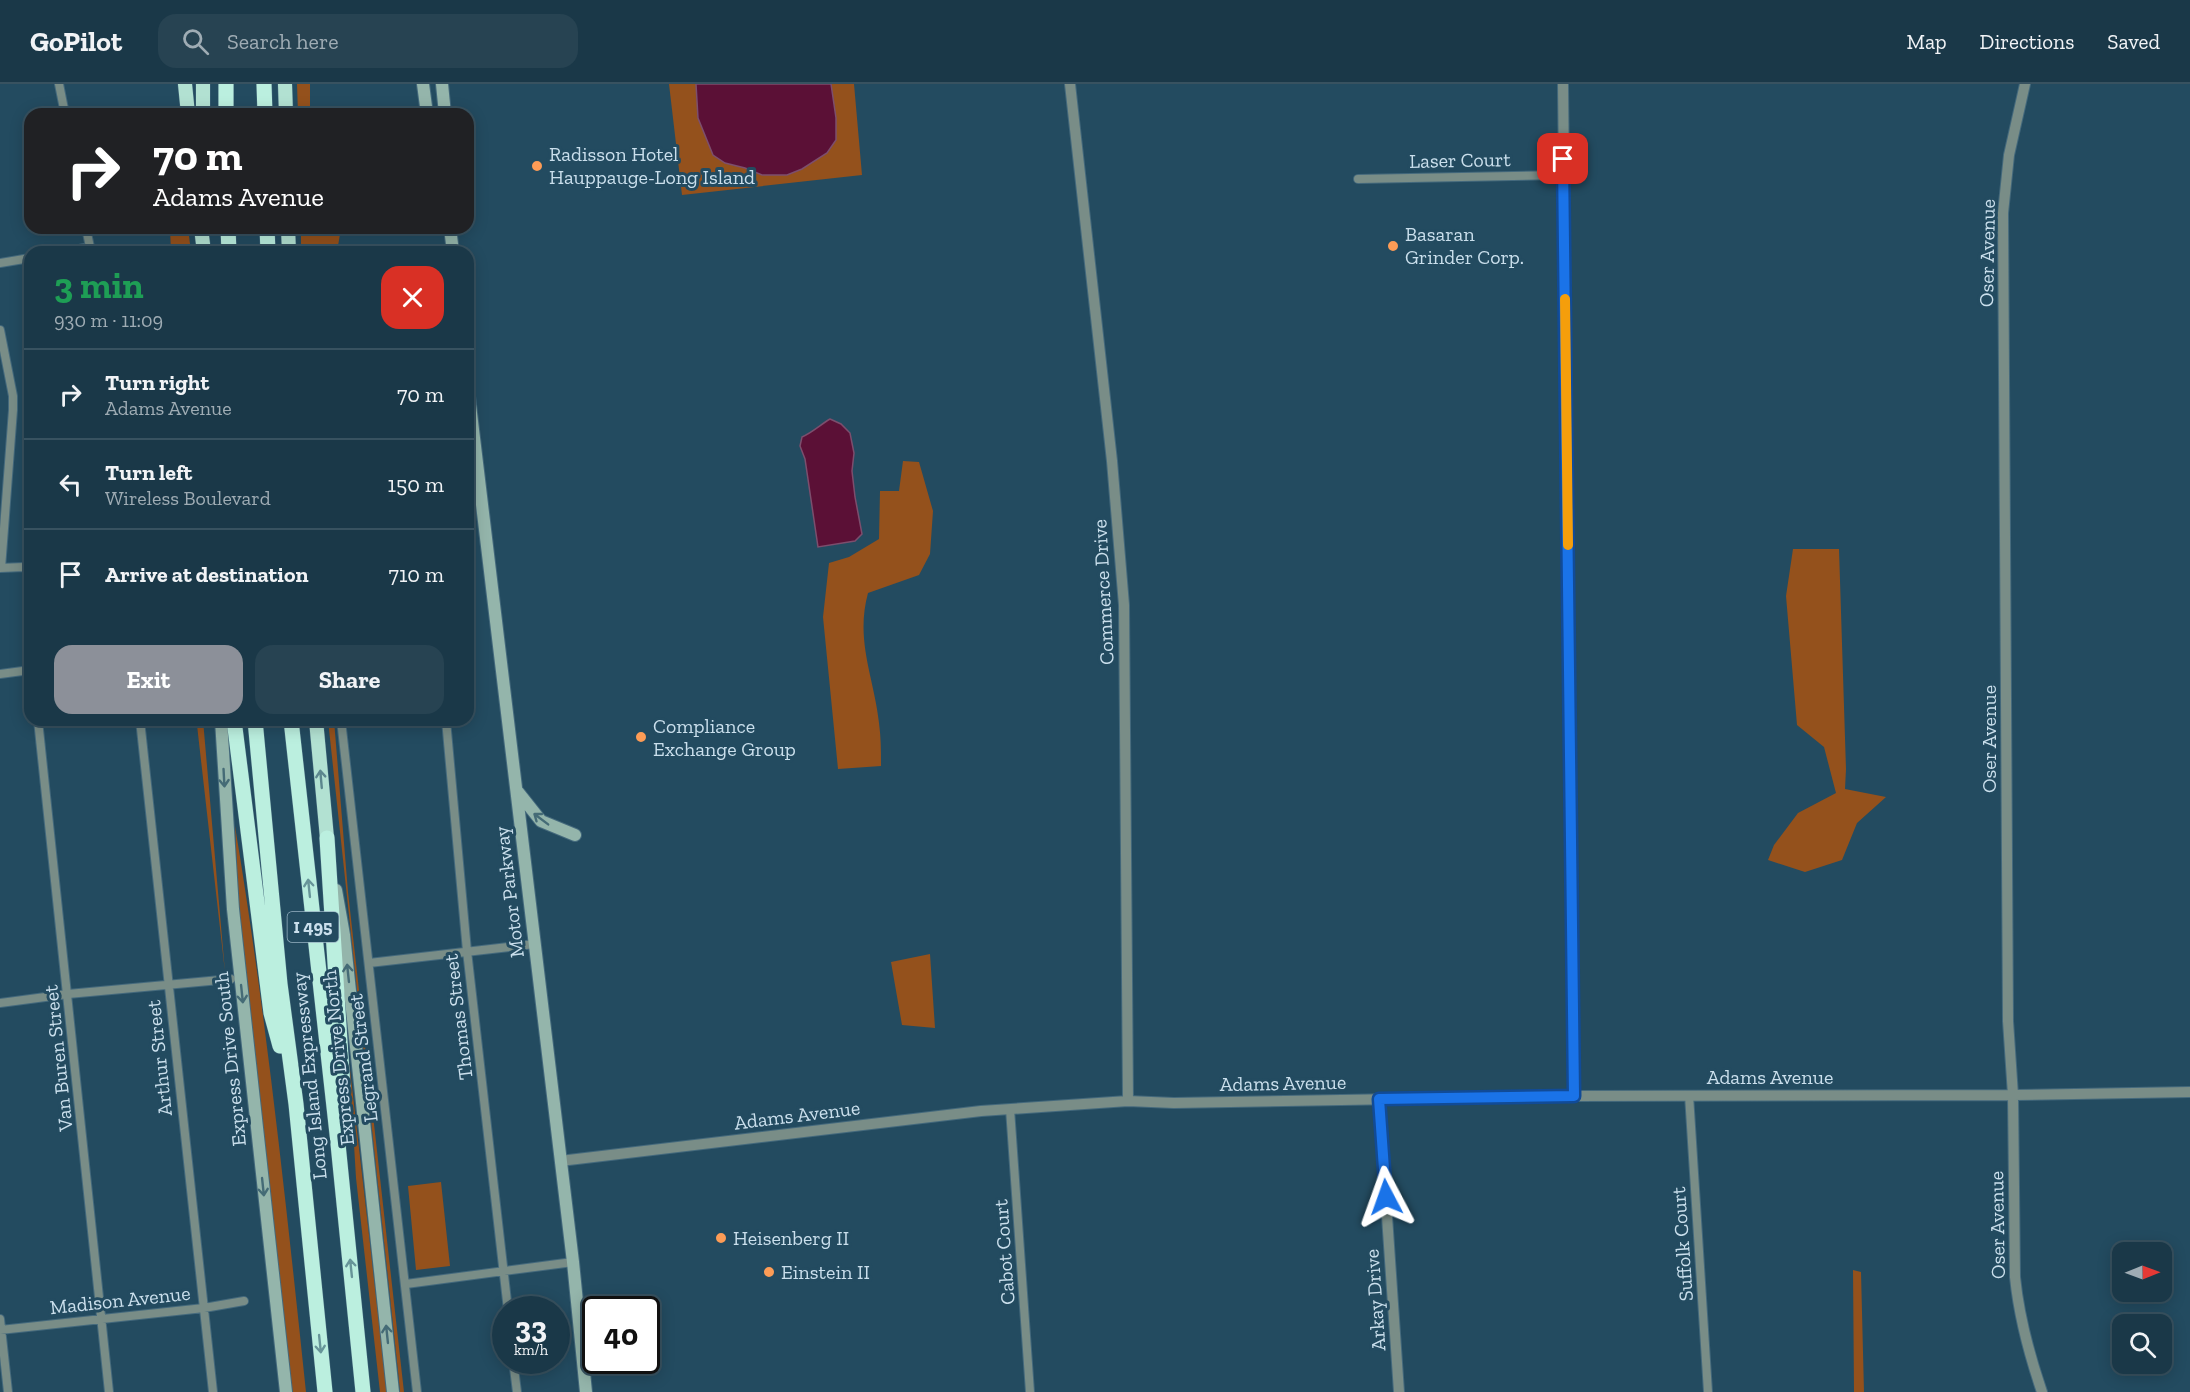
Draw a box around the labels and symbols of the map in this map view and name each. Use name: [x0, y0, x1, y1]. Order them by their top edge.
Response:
pin: [1537, 133, 1588, 184]
place label: Radisson Hotel Hauppauge-Long Island: [549, 142, 755, 189]
street label: Laser Court: [1409, 147, 1512, 173]
marker: Radisson Hotel Hauppauge-Long Island: [530, 159, 544, 173]
street label: Oser Avenue: [1974, 199, 2000, 307]
place label: Basaran Grinder Corp.: [1405, 222, 1524, 269]
marker: Basaran Grinder Corp.: [1386, 239, 1400, 253]
street label: Commerce Drive: [1087, 519, 1119, 665]
street label: Oser Avenue: [1977, 685, 2001, 793]
place label: Compliance Exchange Group: [653, 714, 796, 761]
marker: Compliance Exchange Group: [634, 730, 648, 744]
one-way arrow: [219, 768, 230, 788]
one-way arrow: [315, 770, 326, 790]
one-way arrow: [533, 813, 549, 825]
street label: Motor Parkway: [489, 824, 529, 959]
one-way arrow: [304, 879, 315, 898]
road number: I 495: [288, 912, 338, 942]
street label: Thomas Street: [438, 952, 478, 1081]
one-way arrow: [342, 964, 353, 983]
street label: Express Drive North: [317, 968, 359, 1147]
street label: Express Drive South: [209, 970, 251, 1147]
street label: Long Island Expressway: [286, 970, 332, 1181]
street label: Van Buren Street: [38, 983, 78, 1133]
one-way arrow: [237, 983, 248, 1003]
street label: Legrand Street: [343, 992, 383, 1123]
street label: Arthur Street: [141, 998, 177, 1117]
street label: Adams Avenue: [1707, 1065, 1833, 1089]
street label: Adams Avenue: [1219, 1070, 1347, 1096]
street label: Adams Avenue: [733, 1095, 861, 1135]
position arrow: [1354, 1165, 1418, 1229]
street label: Oser Avenue: [1984, 1171, 2010, 1279]
one-way arrow: [258, 1177, 269, 1197]
street label: Suffolk Court: [1666, 1185, 1698, 1302]
street label: Cabot Court: [988, 1198, 1020, 1306]
place label: Heisenberg II: [733, 1226, 849, 1250]
marker: Heisenberg II: [714, 1231, 728, 1245]
north arrow: [2112, 1242, 2172, 1302]
street label: Arkay Drive: [1359, 1248, 1391, 1352]
one-way arrow: [345, 1258, 356, 1278]
place label: Einstein II: [781, 1260, 870, 1284]
marker: Einstein II: [762, 1265, 776, 1279]
street label: Madison Avenue: [48, 1281, 192, 1319]
speed limit sign: 40: [582, 1296, 660, 1374]
one-way arrow: [381, 1324, 392, 1344]
one-way arrow: [315, 1333, 326, 1353]

